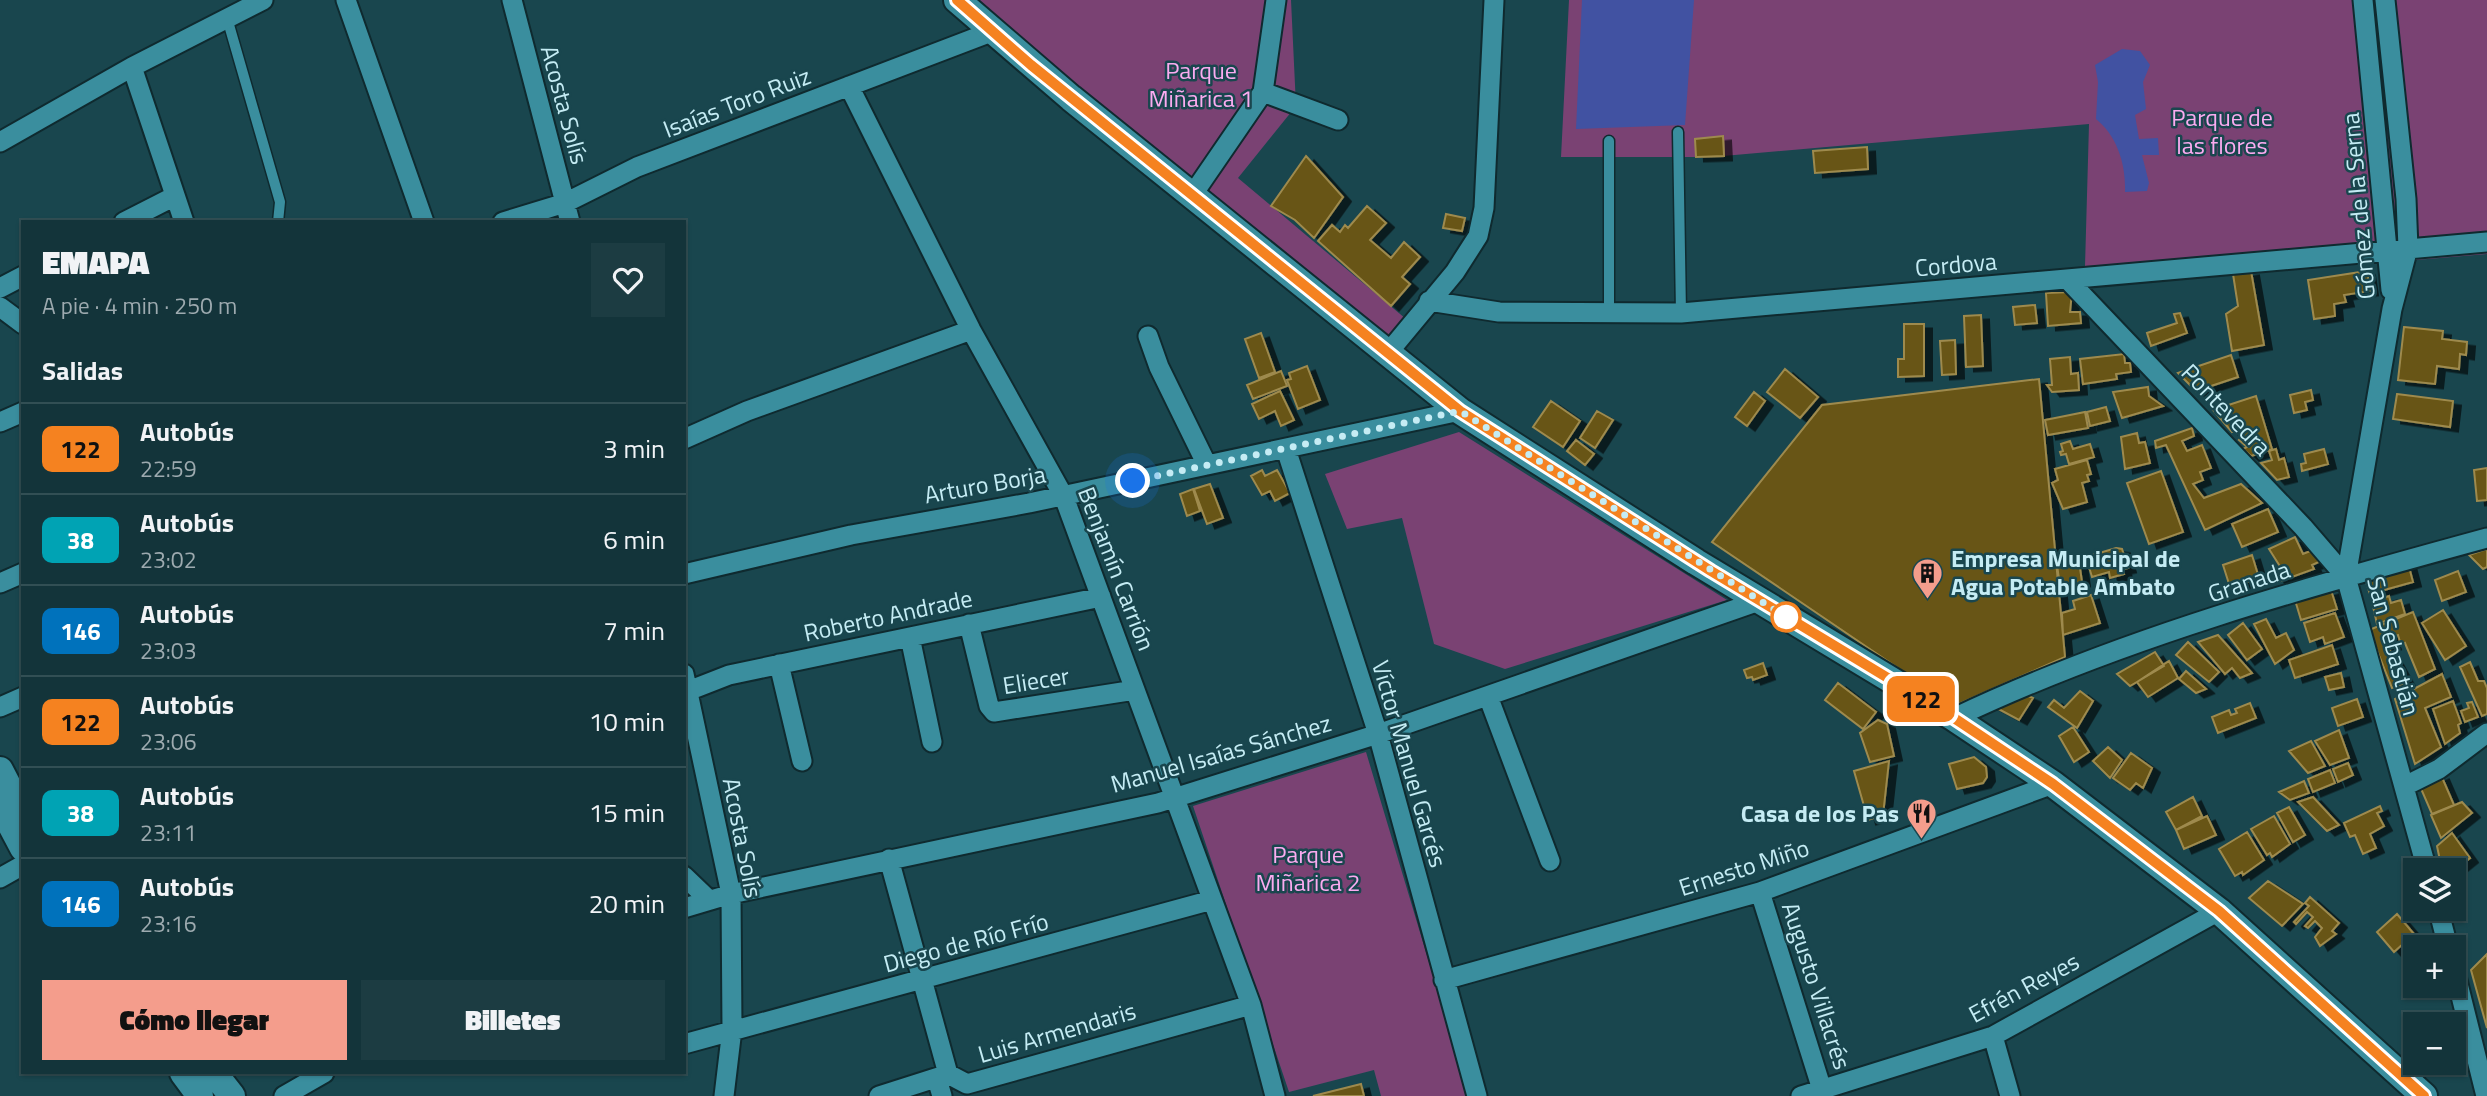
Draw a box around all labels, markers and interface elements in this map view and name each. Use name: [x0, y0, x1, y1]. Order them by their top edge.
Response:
street label: Acosta Solís: [532, 41, 598, 168]
park label: Parque Miñarica 1: [1148, 52, 1254, 116]
street label: Isaías Toro Ruiz: [658, 57, 816, 147]
park label: Parque de las flores: [2171, 99, 2273, 163]
street label: Gómez de la Serna: [2332, 111, 2384, 301]
text: EMAPA: [42, 237, 149, 287]
street label: Cordova: [1913, 242, 1998, 286]
button: heart: [591, 243, 665, 317]
text: A pie · 4 min · 250 m: [42, 288, 237, 323]
text: Salidas: [42, 351, 123, 390]
street label: Pontevedra: [2173, 355, 2280, 464]
text: Autobús: [140, 412, 234, 451]
text: 3 min: [603, 429, 665, 468]
text: 122: [60, 431, 101, 467]
text: 22:59: [140, 451, 197, 486]
street label: Arturo Borja: [921, 456, 1048, 512]
your location: [1115, 463, 1150, 498]
street label: Benjamín Carrión: [1069, 481, 1165, 656]
text: Autobús: [140, 503, 234, 542]
text: 6 min: [603, 520, 665, 559]
text: 38: [67, 522, 94, 558]
place label: Empresa Municipal de Agua Potable Ambato: [1951, 540, 2180, 604]
text: 23:02: [140, 542, 197, 577]
street label: Granada: [2203, 551, 2295, 611]
building icon: Empresa Municipal de Agua Potable Ambato: [1911, 556, 1945, 600]
street label: San Sebastián: [2358, 572, 2430, 719]
street label: Roberto Andrade: [800, 580, 976, 650]
text: Autobús: [140, 594, 234, 633]
unlabelled marker: [1771, 602, 1801, 632]
text: 7 min: [603, 611, 665, 650]
text: 146: [60, 613, 101, 649]
text: 23:03: [140, 633, 197, 668]
street label: Víctor Manuel Garcés: [1363, 656, 1457, 871]
street label: Eliecer: [1000, 657, 1072, 703]
line badge: 122: [1881, 676, 1961, 722]
text: 122: [1901, 681, 1941, 717]
text: Autobús: [140, 685, 234, 724]
text: 10 min: [589, 702, 665, 741]
text: 122: [60, 704, 101, 740]
street label: Manuel Isaías Sánchez: [1106, 704, 1335, 802]
text: 23:06: [140, 724, 197, 759]
street label: Acosta Solís: [714, 775, 772, 901]
text: Autobús: [140, 776, 234, 815]
text: 15 min: [589, 793, 665, 832]
text: 38: [67, 795, 94, 831]
place label: Casa de los Pas: [1741, 795, 1899, 831]
restaurant icon: Casa de los Pas: [1905, 797, 1939, 841]
text: 23:11: [140, 815, 197, 850]
street label: Ernesto Miño: [1674, 829, 1814, 905]
park label: Parque Miñarica 2: [1255, 836, 1361, 900]
map controls: [2403, 858, 2466, 1075]
button: layers: [2403, 858, 2466, 921]
text: Autobús: [140, 867, 234, 906]
text: 20 min: [589, 884, 665, 923]
text: 146: [60, 886, 101, 922]
street label: Augusto Villacrés: [1773, 897, 1861, 1074]
street label: Diego de Río Frío: [879, 903, 1052, 981]
text: 23:16: [140, 906, 197, 941]
button: +: [2403, 935, 2466, 998]
street label: Efrén Reyes: [1962, 943, 2085, 1031]
button: Cómo llegar: [42, 980, 347, 1060]
button: Billetes: [361, 980, 665, 1060]
street label: Luis Armendaris: [973, 992, 1140, 1072]
button: −: [2403, 1012, 2466, 1075]

